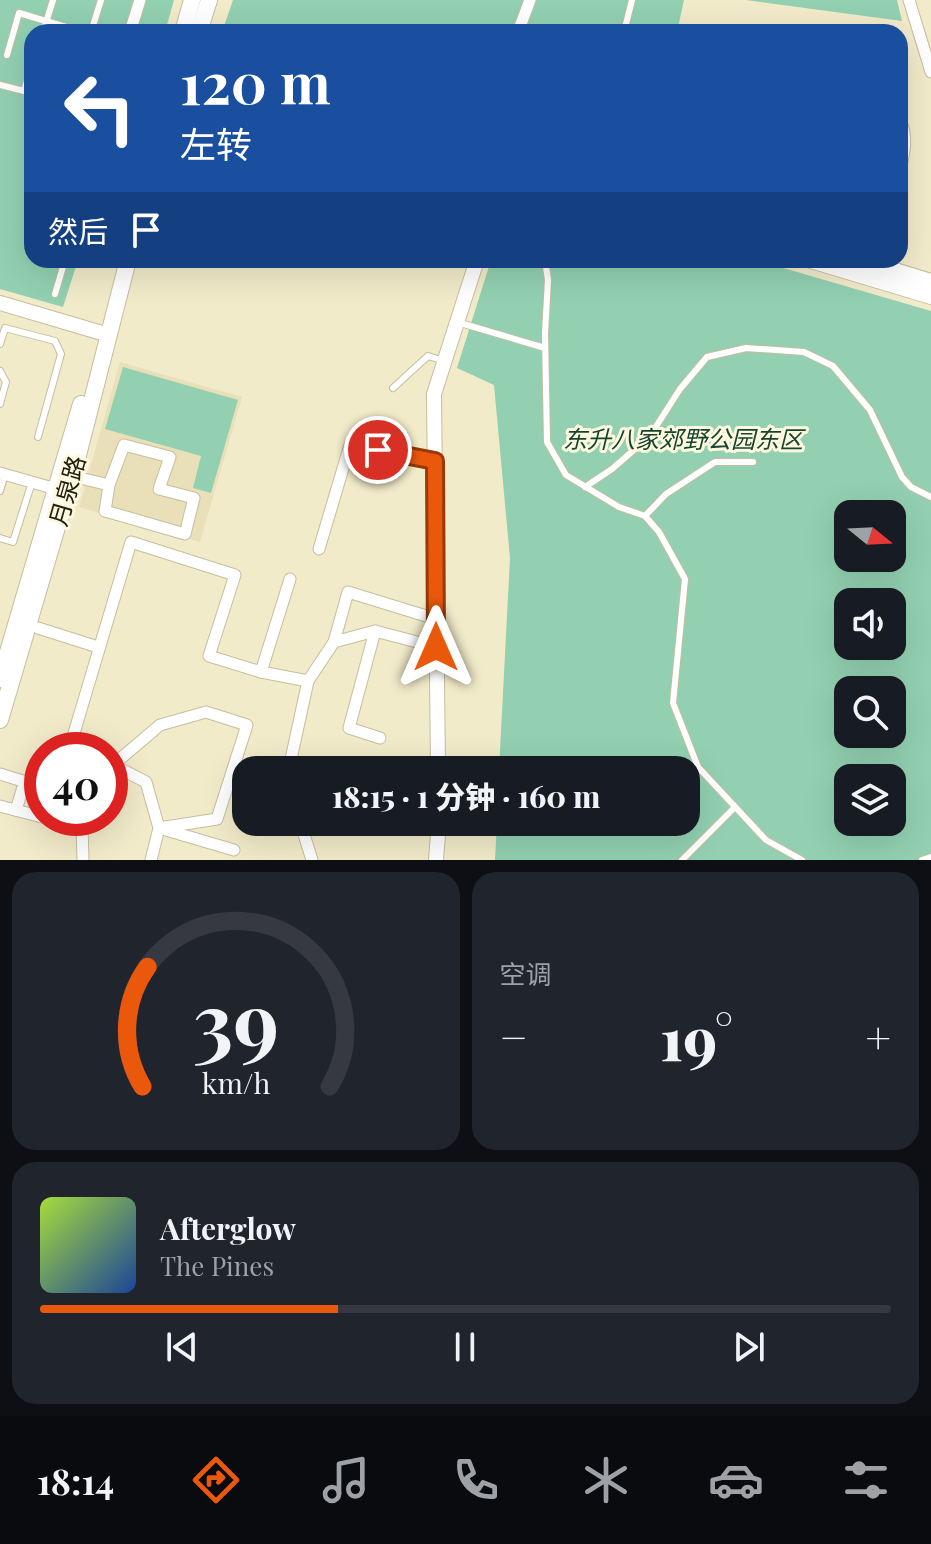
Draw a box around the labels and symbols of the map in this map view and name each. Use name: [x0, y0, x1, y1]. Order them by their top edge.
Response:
pin: [344, 416, 412, 484]
park label: 东升八家郊野公园东区: [563, 422, 806, 454]
street label: 月泉路: [41, 451, 91, 529]
north arrow: [834, 500, 906, 572]
position arrow: [394, 605, 478, 689]
speed limit sign: 40: [24, 732, 128, 836]

